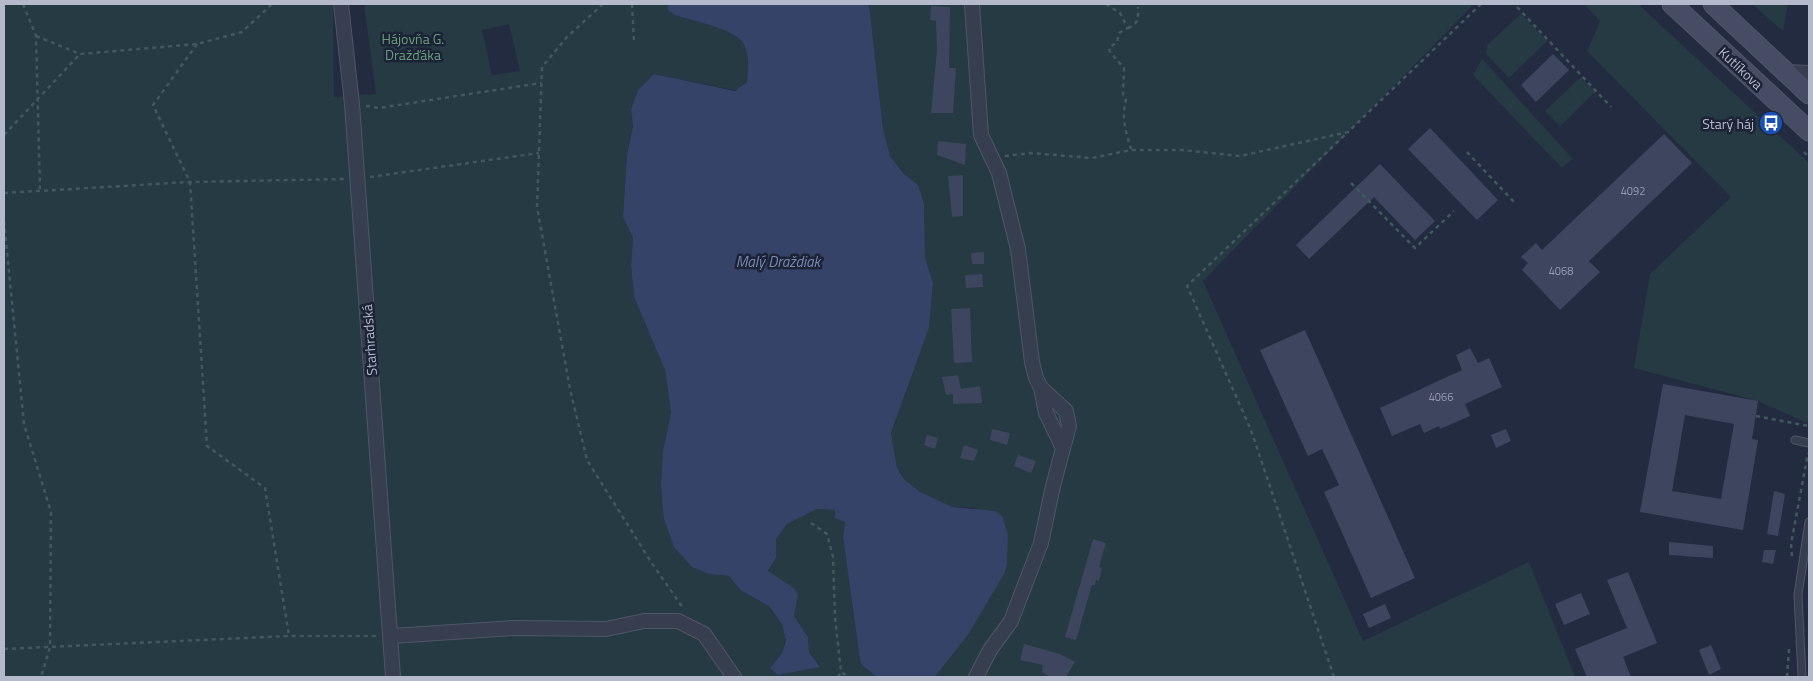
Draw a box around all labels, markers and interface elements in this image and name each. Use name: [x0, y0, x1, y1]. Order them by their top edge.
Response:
park label: Hájovňa G. Dražďáka: [382, 28, 444, 65]
street label: Kutlíkova: [1714, 42, 1768, 94]
bus stop icon: Starý háj: [1758, 110, 1784, 136]
place label: Starý háj: [1702, 113, 1754, 134]
house number: 4092: [1621, 183, 1645, 199]
water label: Malý Draždiak: [736, 250, 823, 273]
house number: 4068: [1549, 263, 1573, 279]
street label: Starhradská: [356, 304, 382, 376]
house number: 4066: [1429, 389, 1453, 405]

